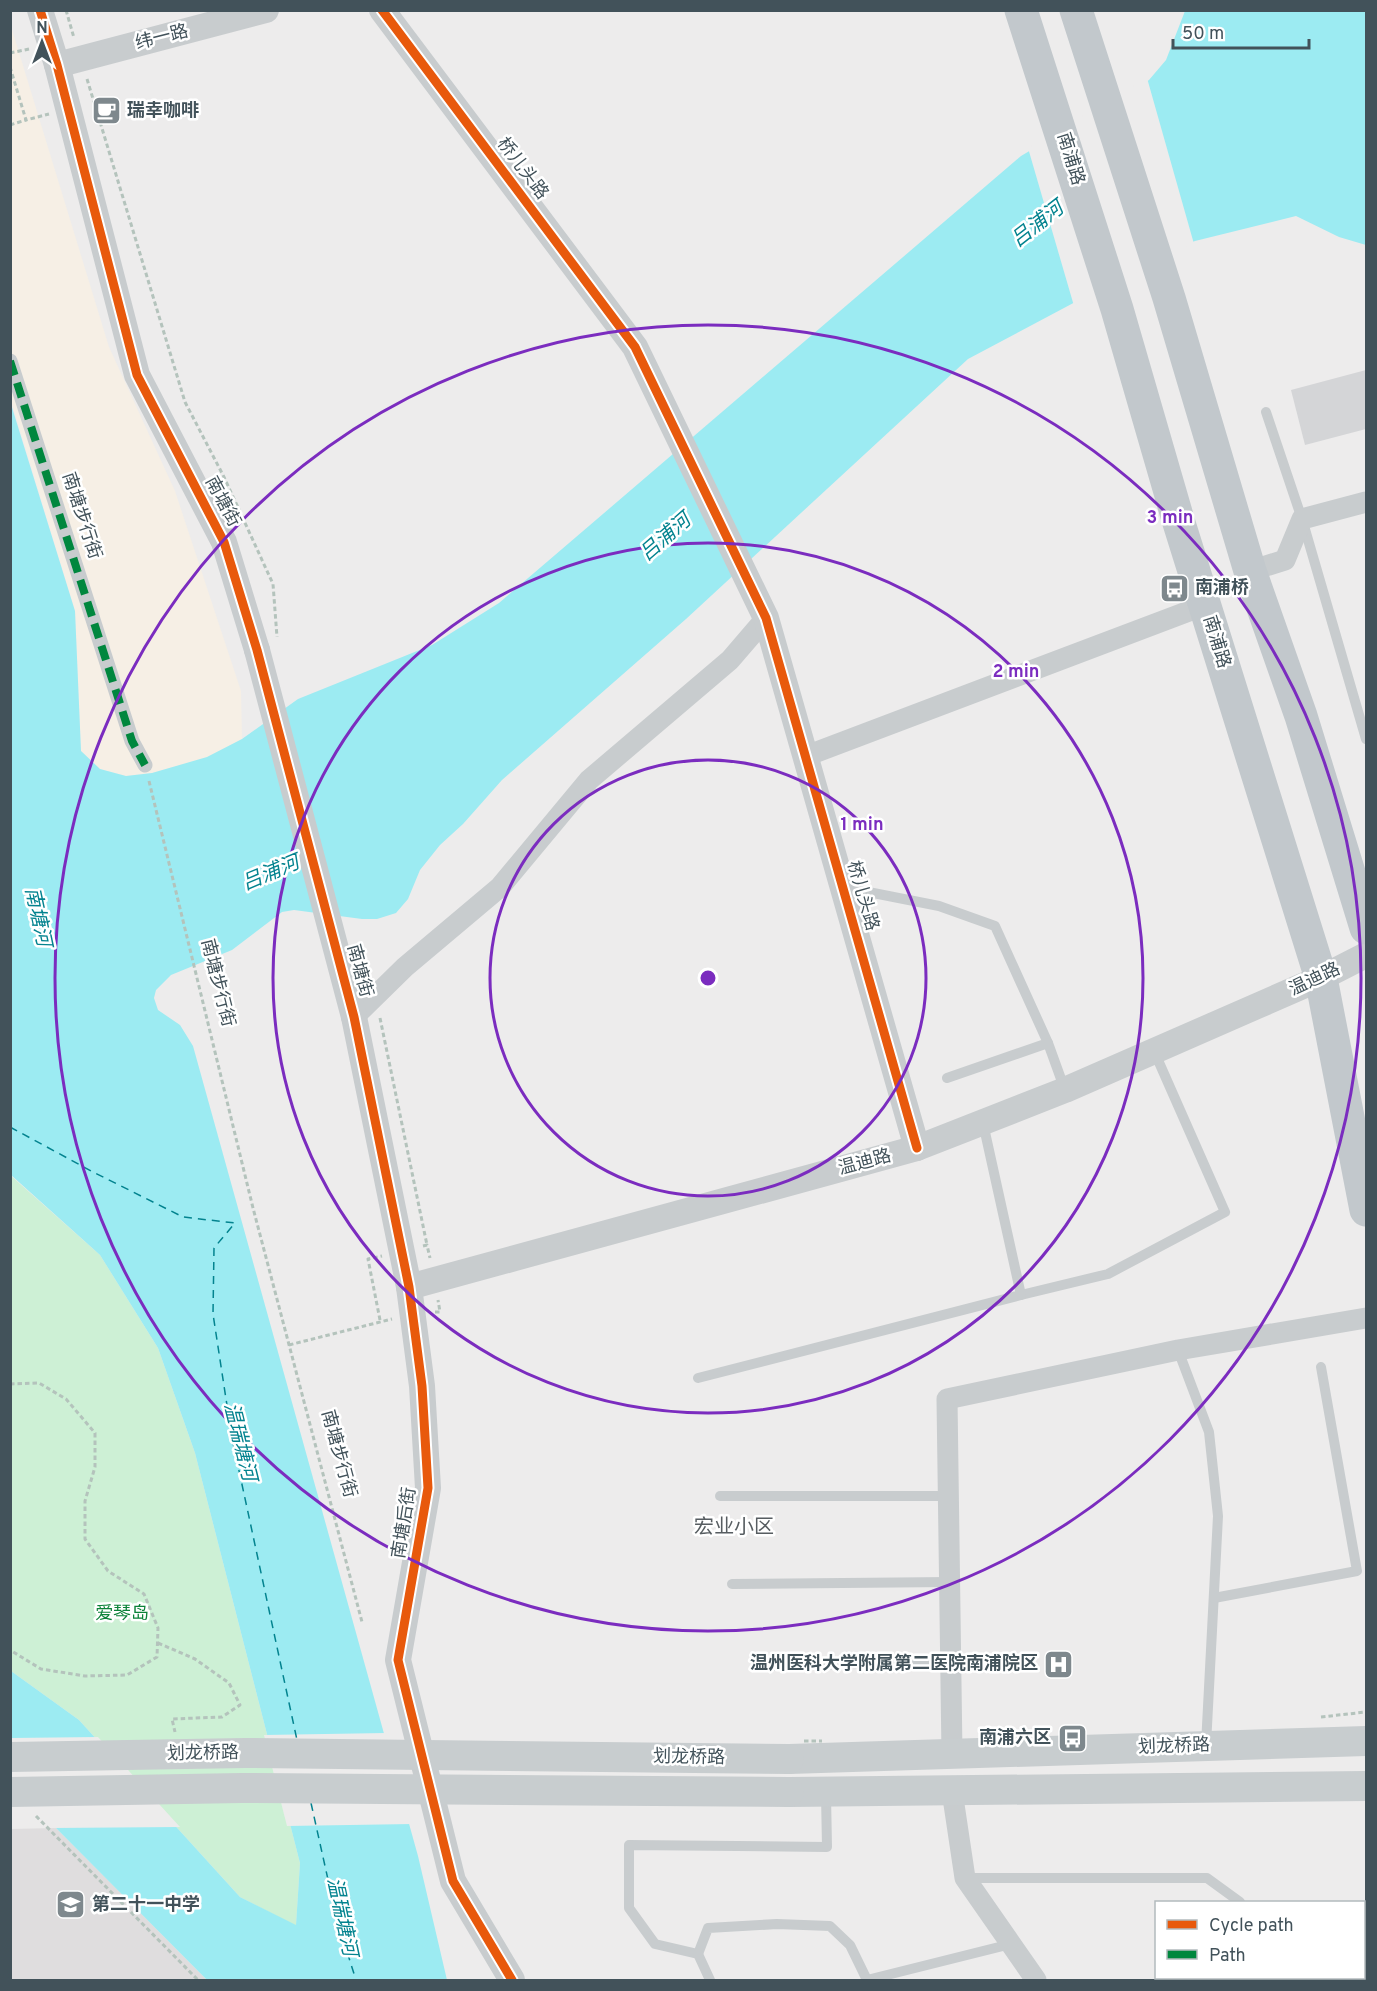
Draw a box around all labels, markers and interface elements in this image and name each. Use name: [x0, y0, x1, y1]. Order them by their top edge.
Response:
north arrow: [12, 12, 72, 72]
scale bar: [1173, 12, 1310, 50]
text: N: [36, 19, 48, 39]
street label: 纬一路: [133, 20, 191, 56]
text: 50 m: [1182, 23, 1224, 46]
cafe icon: 瑞幸咖啡: [90, 95, 122, 127]
place label: 瑞幸咖啡: [127, 100, 199, 123]
street label: 南浦路: [1051, 130, 1089, 188]
street label: 桥儿头路: [491, 133, 553, 205]
water label: 吕浦河: [1006, 194, 1073, 254]
street label: 南塘步行街: [56, 470, 106, 562]
street label: 南塘街: [199, 473, 245, 531]
water label: 吕浦河: [635, 506, 700, 567]
text: 3 min: [1147, 507, 1193, 530]
bus stop icon: 南浦桥: [1158, 572, 1190, 604]
place label: 南浦桥: [1195, 577, 1249, 600]
street label: 南浦路: [1197, 613, 1235, 671]
text: 2 min: [992, 661, 1040, 684]
text: 1 min: [840, 814, 884, 837]
water label: 吕浦河: [238, 849, 307, 898]
street label: 桥儿头路: [841, 858, 883, 934]
water label: 南塘河: [18, 885, 57, 953]
street label: 南塘步行街: [195, 937, 239, 1029]
street label: 南塘街: [341, 942, 377, 1000]
street label: 温迪路: [1286, 958, 1344, 1002]
centre of rings: [698, 968, 718, 988]
street label: 温迪路: [836, 1145, 894, 1181]
water label: 温瑞塘河: [217, 1400, 262, 1488]
street label: 南塘步行街: [315, 1408, 361, 1500]
street label: 南塘后街: [388, 1486, 422, 1560]
district label: 宏业小区: [694, 1515, 774, 1541]
park label: 爱琴岛: [95, 1603, 149, 1626]
hospital icon: 温州医科大学附属第二医院南浦院区: [1043, 1648, 1075, 1680]
place label: 温州医科大学附属第二医院南浦院区: [750, 1653, 1038, 1676]
bus stop icon: 南浦六区: [1056, 1722, 1088, 1754]
place label: 南浦六区: [979, 1727, 1051, 1750]
street label: 划龙桥路: [1138, 1734, 1210, 1760]
street label: 划龙桥路: [167, 1742, 239, 1766]
street label: 划龙桥路: [653, 1746, 725, 1770]
water label: 温瑞塘河: [320, 1875, 363, 1963]
school or university icon: 第二十一中学: [55, 1889, 87, 1921]
place label: 第二十一中学: [92, 1894, 200, 1917]
legend: [1155, 1901, 1365, 1979]
text: Cycle path: [1209, 1915, 1294, 1938]
text: Path: [1209, 1945, 1246, 1968]

